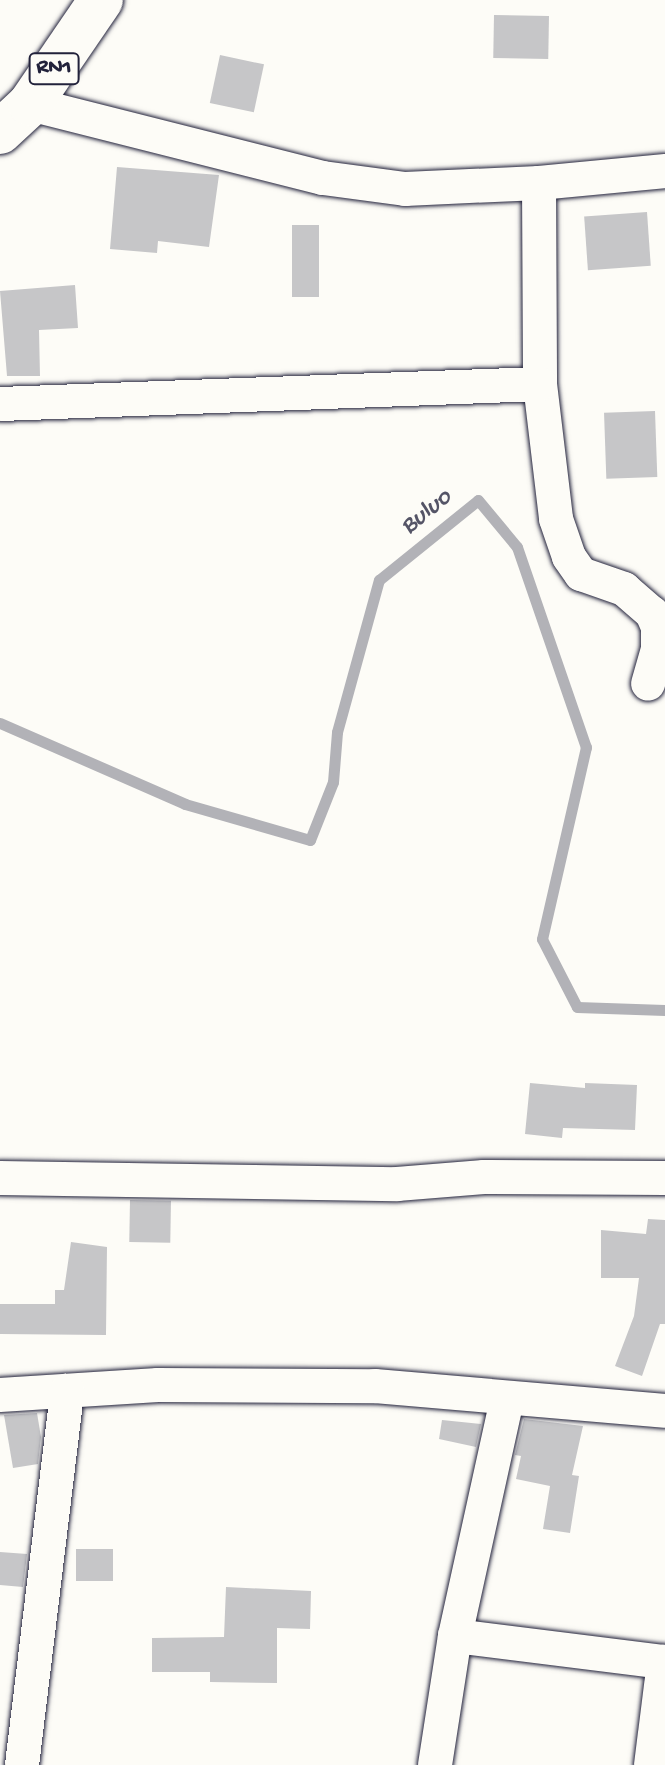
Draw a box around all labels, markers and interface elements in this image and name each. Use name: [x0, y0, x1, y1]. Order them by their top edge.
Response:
road number: RN1: [28, 51, 80, 87]
water label: Buluo: [395, 483, 459, 543]

